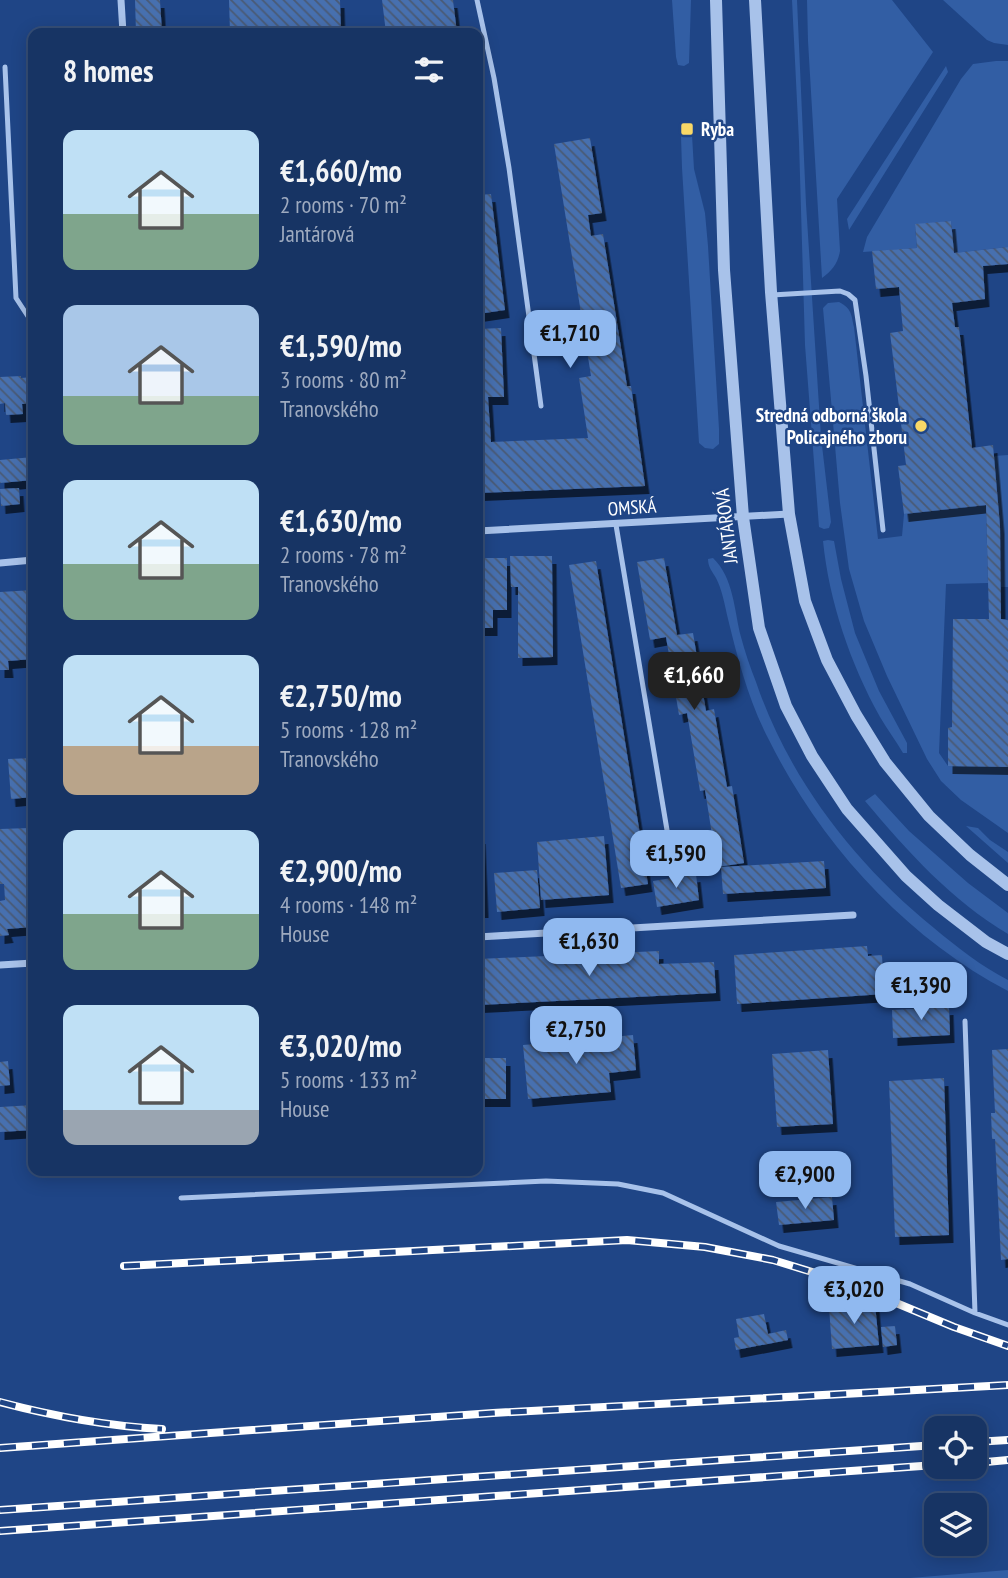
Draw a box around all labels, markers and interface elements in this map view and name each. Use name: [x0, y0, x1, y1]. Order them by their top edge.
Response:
text: 8 homes: [63, 51, 154, 90]
icon: filters: [410, 51, 448, 89]
place label: Ryba: [701, 117, 734, 141]
marker: Ryba: [679, 121, 695, 137]
text: €1,660/mo: [280, 151, 402, 190]
icon: home: [119, 158, 203, 242]
text: 2 rooms · 70 m²: [280, 190, 407, 219]
text: Jantárová: [280, 219, 355, 248]
pin: €1,710: [513, 310, 627, 370]
text: €1,710: [540, 318, 600, 347]
text: €1,590/mo: [280, 326, 402, 365]
icon: home: [119, 333, 203, 417]
text: 3 rooms · 80 m²: [280, 365, 407, 394]
text: Tranovského: [280, 394, 379, 423]
place label: Stredná odborná škola Policajného zboru: [756, 403, 907, 449]
marker: Stredná odborná škola Policajného zboru: [913, 418, 929, 434]
street label: JANTÁROVÁ: [709, 487, 743, 566]
street label: OMSKÁ: [607, 493, 657, 521]
text: €1,630/mo: [280, 501, 402, 540]
icon: home: [119, 508, 203, 592]
text: 2 rooms · 78 m²: [280, 540, 407, 569]
text: Tranovského: [280, 569, 379, 598]
pin: €1,660: [637, 652, 751, 712]
text: €1,660: [664, 660, 724, 689]
text: €2,750/mo: [280, 676, 402, 715]
icon: home: [119, 683, 203, 767]
text: 5 rooms · 128 m²: [280, 715, 417, 744]
text: Tranovského: [280, 744, 379, 773]
pin: €1,590: [619, 830, 733, 890]
text: €1,590: [646, 838, 706, 867]
text: €2,900/mo: [280, 851, 402, 890]
icon: home: [119, 858, 203, 942]
text: 4 rooms · 148 m²: [280, 890, 417, 919]
pin: €1,630: [532, 918, 646, 978]
text: House: [280, 919, 330, 948]
text: €1,630: [559, 926, 619, 955]
pin: €1,390: [864, 962, 978, 1022]
text: €1,390: [891, 970, 951, 999]
pin: €2,750: [519, 1006, 633, 1066]
text: €2,750: [546, 1014, 606, 1043]
text: €3,020/mo: [280, 1026, 402, 1065]
icon: home: [119, 1033, 203, 1117]
text: 5 rooms · 133 m²: [280, 1065, 417, 1094]
text: House: [280, 1094, 330, 1123]
pin: €2,900: [748, 1152, 862, 1211]
text: €2,900: [775, 1159, 835, 1188]
pin: €3,020: [797, 1266, 911, 1326]
text: €3,020: [824, 1274, 884, 1303]
map controls: [924, 1416, 987, 1556]
button: locate: [924, 1416, 987, 1479]
button: layers: [924, 1493, 987, 1556]

